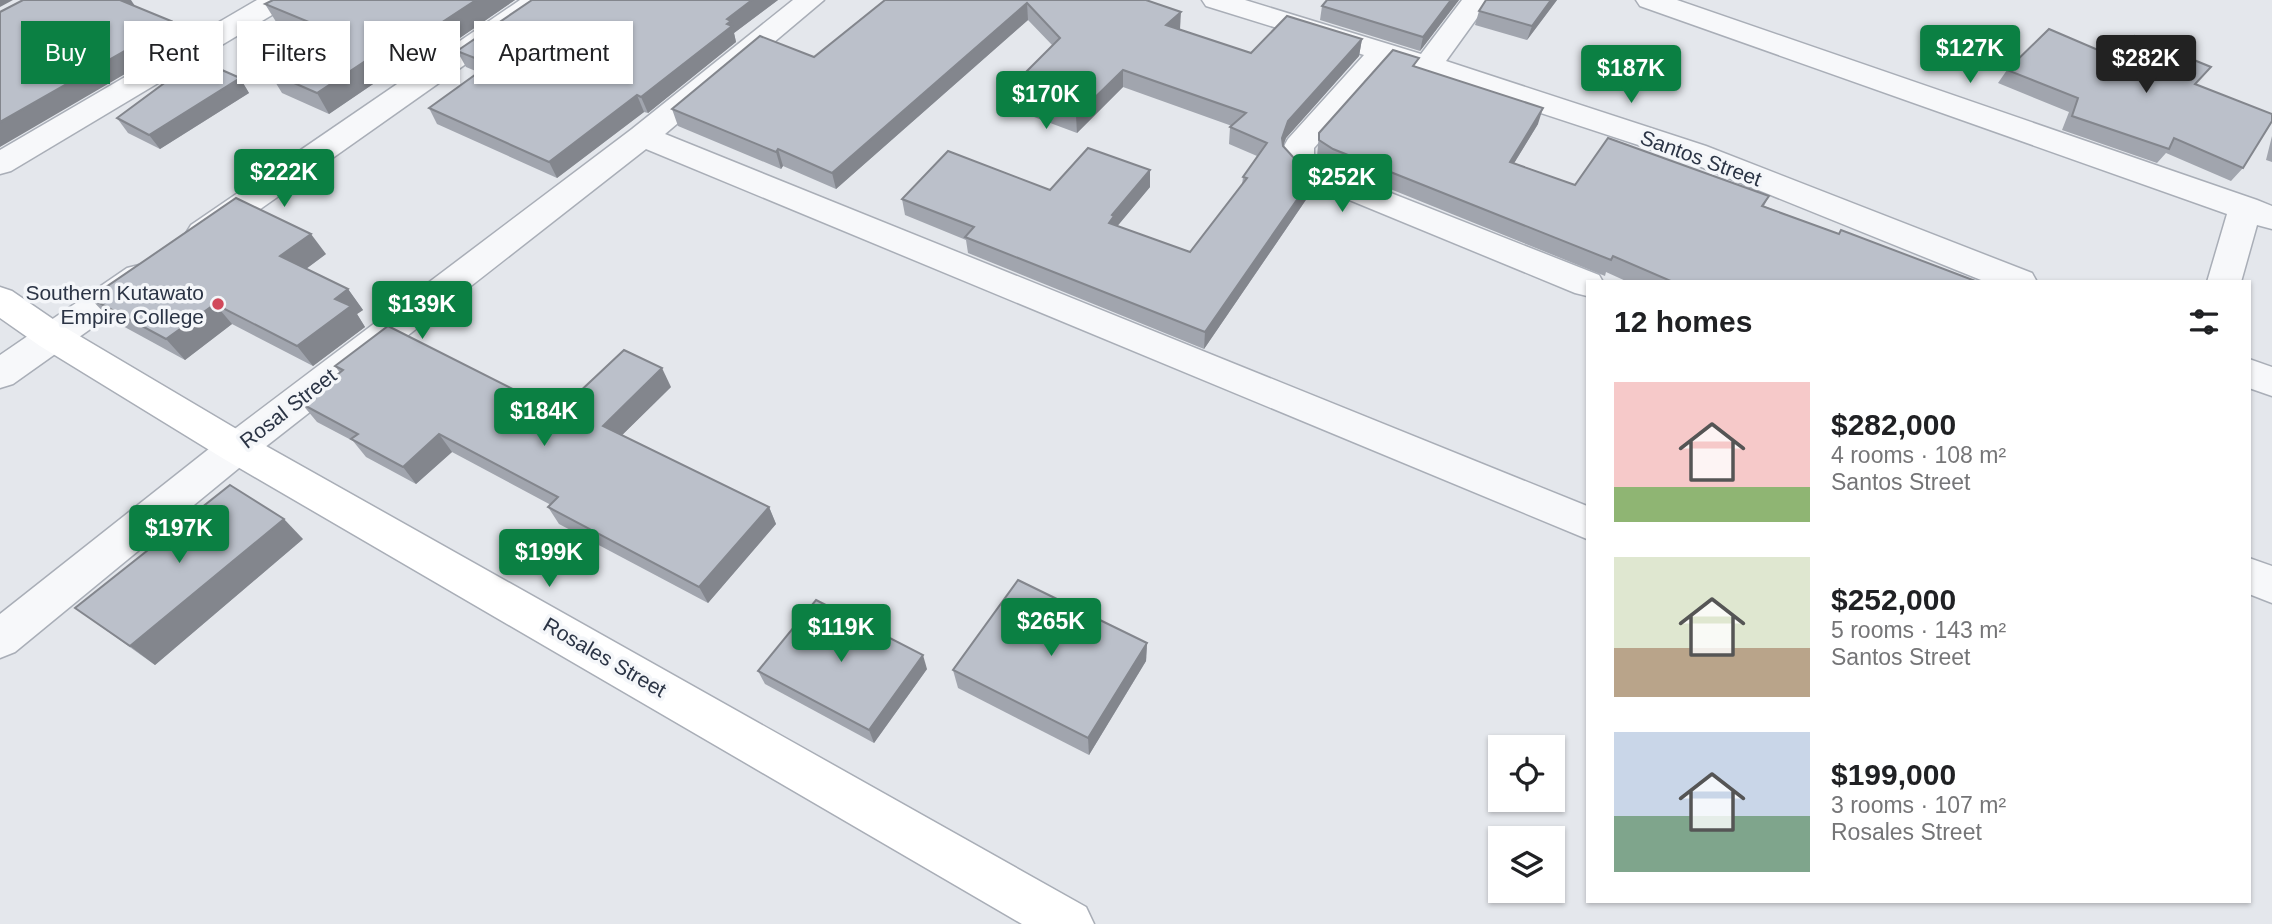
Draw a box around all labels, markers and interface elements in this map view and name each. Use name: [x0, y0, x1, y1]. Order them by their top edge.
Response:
chip: Buy: [21, 21, 110, 84]
chip: Rent: [124, 21, 223, 84]
chip: Filters: [237, 21, 350, 84]
chip: New: [364, 21, 460, 84]
chip: Apartment: [474, 21, 633, 84]
pin: $127K: [1921, 25, 2019, 85]
text: $127K: [1936, 35, 2004, 61]
pin: $282K: [2097, 36, 2195, 95]
text: $282K: [2112, 45, 2180, 71]
pin: $187K: [1582, 46, 1680, 105]
text: $187K: [1597, 55, 1665, 81]
pin: $170K: [997, 72, 1095, 131]
text: $170K: [1012, 81, 1080, 107]
street label: Santos Street: [1637, 125, 1765, 191]
pin: $222K: [235, 150, 333, 209]
pin: $252K: [1293, 154, 1391, 214]
text: $222K: [250, 159, 318, 185]
text: $252K: [1308, 164, 1376, 190]
place label: Southern Kutawato Empire College: [25, 281, 204, 328]
pin: $139K: [373, 282, 471, 341]
text: $139K: [388, 291, 456, 317]
marker: Southern Kutawato Empire College: [210, 296, 226, 312]
icon: filters: [2185, 303, 2223, 341]
text: 12 homes: [1614, 305, 1752, 338]
street label: Rosal Street: [235, 363, 341, 453]
pin: $184K: [495, 388, 593, 448]
text: $184K: [510, 398, 578, 424]
text: $282,000: [1831, 408, 1956, 441]
icon: home: [1670, 410, 1754, 494]
text: 4 rooms · 108 m²: [1831, 442, 2006, 468]
text: Santos Street: [1831, 469, 1970, 495]
pin: $197K: [130, 505, 228, 565]
text: $197K: [145, 515, 213, 541]
pin: $199K: [500, 530, 598, 589]
text: $199K: [515, 539, 583, 565]
text: $252,000: [1831, 583, 1956, 616]
icon: home: [1670, 585, 1754, 669]
pin: $265K: [1002, 598, 1100, 658]
pin: $119K: [792, 604, 890, 664]
text: $265K: [1017, 608, 1085, 634]
street label: Rosales Street: [540, 613, 671, 701]
text: $119K: [808, 614, 874, 640]
text: 5 rooms · 143 m²: [1831, 617, 2006, 643]
text: Santos Street: [1831, 644, 1970, 670]
map controls: [1488, 735, 1565, 903]
button: locate: [1488, 735, 1565, 812]
text: $199,000: [1831, 758, 1956, 791]
icon: home: [1670, 760, 1754, 844]
text: 3 rooms · 107 m²: [1831, 792, 2006, 818]
text: Rosales Street: [1831, 819, 1982, 845]
button: layers: [1488, 826, 1565, 903]

